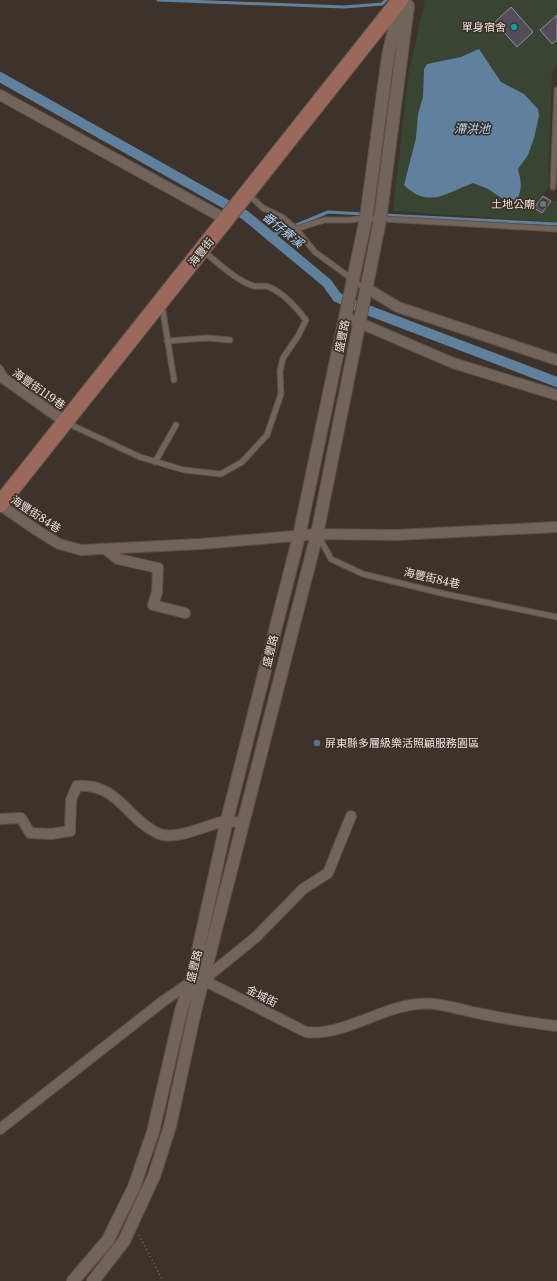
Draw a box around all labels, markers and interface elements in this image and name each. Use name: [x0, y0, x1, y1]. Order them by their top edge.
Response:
place label: 單身宿舍: [462, 20, 506, 34]
marker: 單身宿舍: [509, 22, 519, 32]
water label: 滯洪池: [454, 121, 492, 136]
place label: 土地公廟: [491, 197, 535, 211]
marker: 土地公廟: [538, 199, 548, 209]
water label: 番仔寮溪: [260, 209, 308, 252]
street label: 海豐街: [185, 235, 217, 269]
street label: 盛豐路: [332, 318, 352, 354]
street label: 海豐街119巷: [10, 366, 68, 412]
street label: 海豐街84巷: [8, 493, 64, 535]
street label: 海豐街84巷: [403, 565, 461, 591]
street label: 盛豐路: [259, 633, 281, 669]
place label: 屏東縣多層級樂活照顧服務園區: [325, 736, 479, 750]
marker: 屏東縣多層級樂活照顧服務園區: [312, 738, 322, 748]
street label: 盛豐路: [183, 948, 205, 984]
street label: 金城街: [244, 982, 280, 1010]

